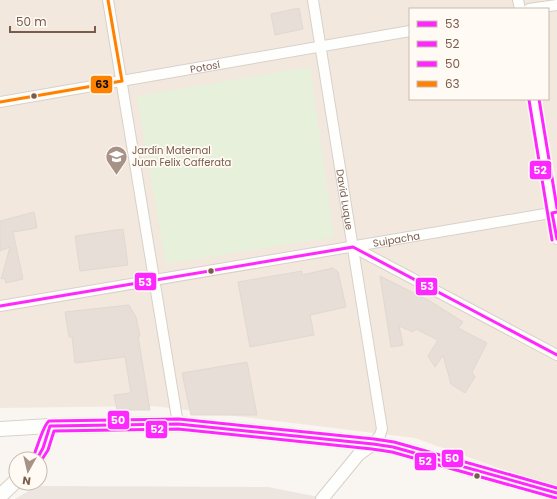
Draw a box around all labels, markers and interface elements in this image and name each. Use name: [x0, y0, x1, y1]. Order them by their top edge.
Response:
scale bar: [10, 8, 95, 34]
legend: [409, 8, 549, 100]
text: 50 m: [16, 13, 47, 30]
text: 53: [445, 15, 460, 32]
text: 52: [445, 35, 460, 52]
text: 50: [445, 55, 460, 72]
street label: Potosí: [189, 57, 222, 77]
line badge: 63: [90, 75, 113, 94]
text: 63: [445, 75, 460, 92]
text: 63: [95, 76, 109, 92]
unlabelled marker: [29, 91, 39, 101]
school or university icon: Jardín Maternal Juan Felix Cafferata: [104, 143, 130, 176]
place label: Jardín Maternal Juan Felix Cafferata: [132, 143, 231, 170]
line badge: 52: [529, 160, 552, 180]
text: 52: [533, 162, 547, 178]
street label: David Luque: [332, 168, 357, 231]
street label: Suipacha: [372, 228, 421, 251]
unlabelled marker: [206, 266, 216, 276]
line badge: 53: [134, 272, 157, 291]
text: 53: [138, 274, 152, 290]
line badge: 53: [415, 277, 438, 296]
text: 53: [420, 278, 434, 294]
line badge: 50: [107, 410, 130, 430]
text: 50: [111, 412, 125, 428]
line badge: 52: [145, 420, 168, 439]
text: 52: [150, 421, 164, 437]
line badge: 50: [441, 449, 464, 468]
text: 50: [445, 450, 459, 466]
north arrow: [8, 451, 48, 491]
line badge: 52: [414, 452, 437, 471]
text: 52: [418, 453, 432, 469]
unlabelled marker: [472, 471, 482, 481]
text: N: [21, 472, 32, 489]

